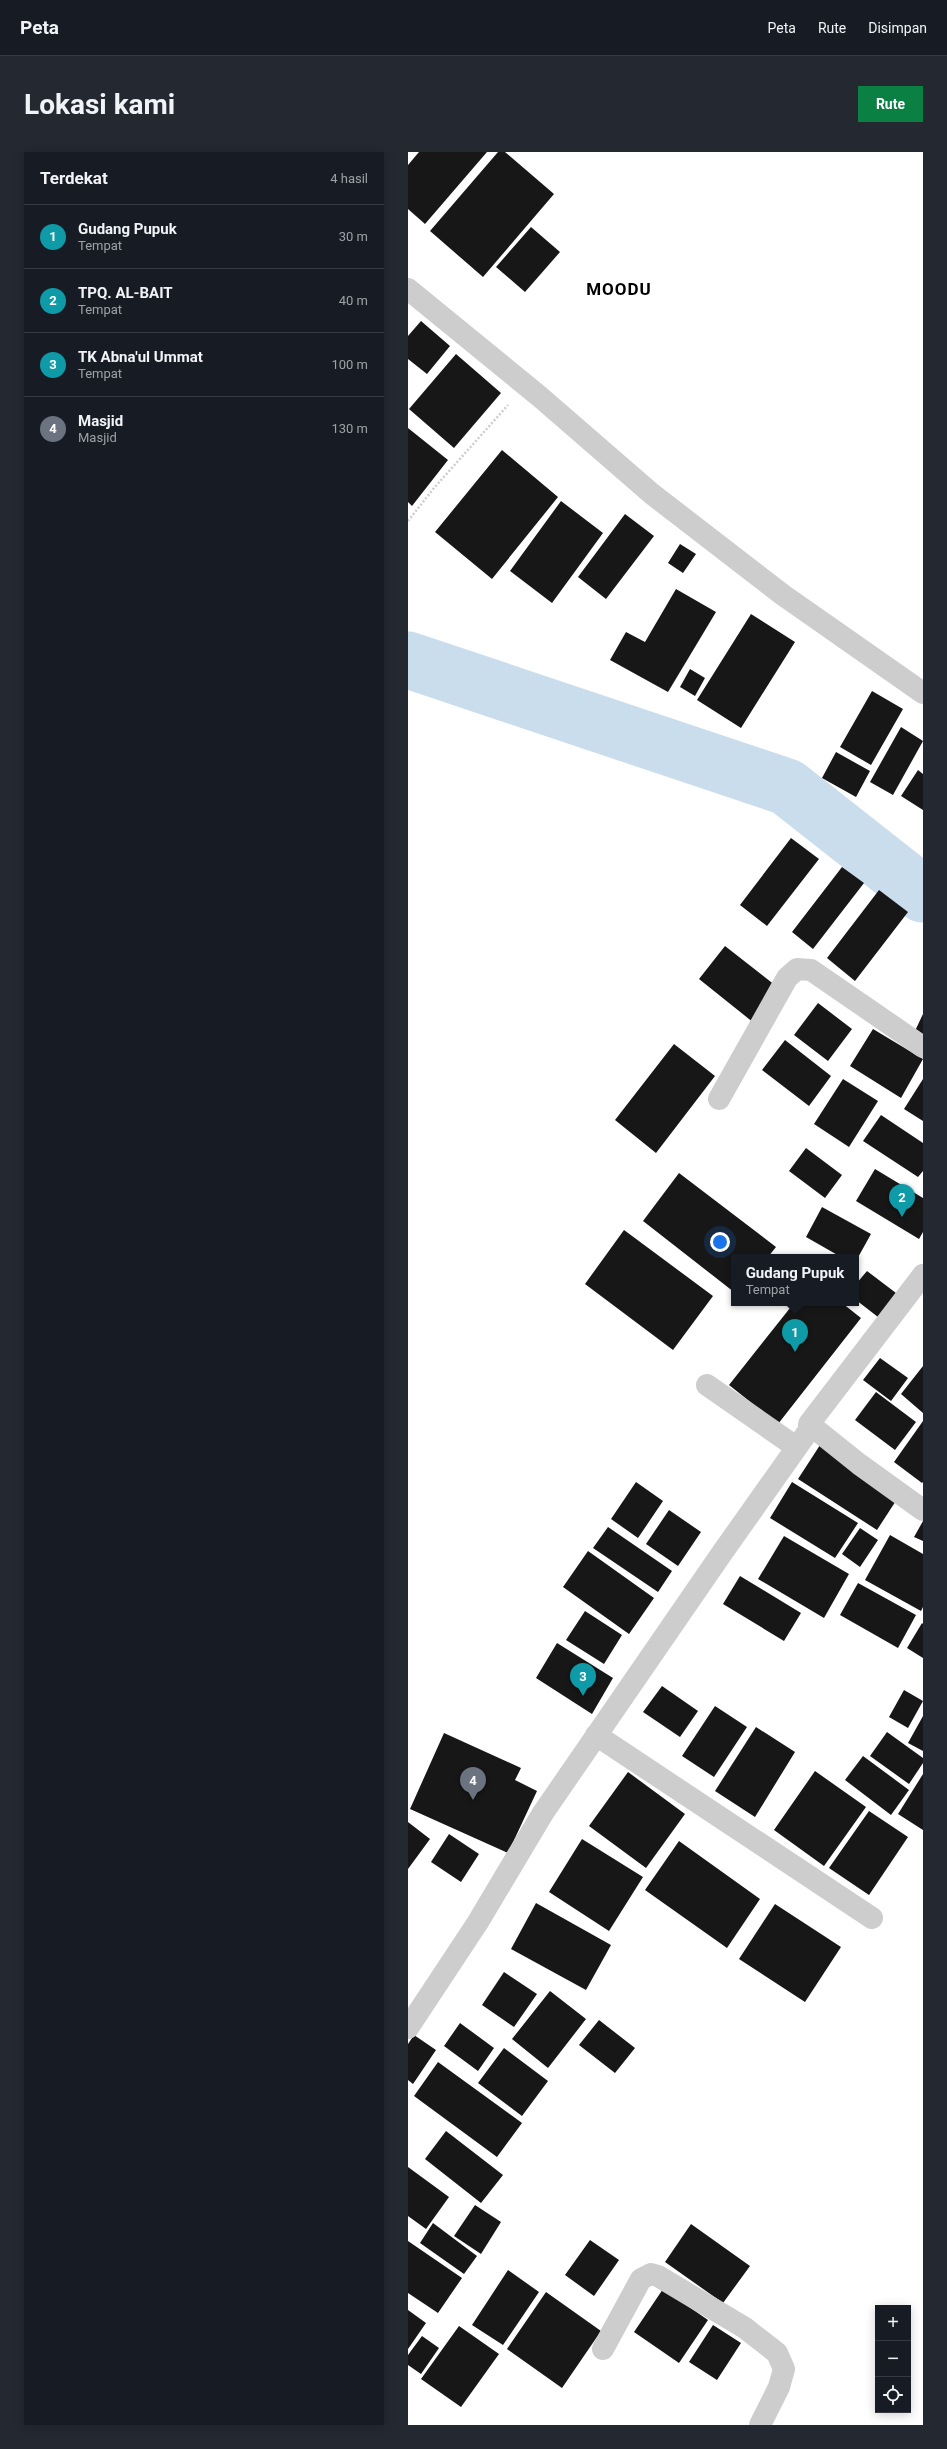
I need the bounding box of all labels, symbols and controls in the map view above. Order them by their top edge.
text: Peta [20,16,59,39]
text: Peta [768,20,796,36]
text: Rute [818,20,846,36]
text: Disimpan [868,20,927,36]
button: Rute [858,86,923,122]
text: Lokasi kami [24,88,175,121]
text: Terdekat [40,168,108,188]
text: 4 hasil [330,171,368,186]
text: Gudang Pupuk [78,220,177,238]
text: 1 [49,229,57,244]
text: 30 m [339,229,368,244]
text: Tempat [78,238,122,253]
district label: MOODU [586,279,652,299]
text: TPQ. AL-BAIT [78,284,173,302]
text: 2 [49,293,57,308]
text: 40 m [339,293,368,308]
text: Tempat [78,302,122,317]
text: TK Abna'ul Ummat [78,348,203,366]
text: 3 [49,357,57,372]
text: 100 m [331,357,368,372]
text: Tempat [78,366,122,381]
text: Masjid [78,412,123,430]
text: 4 [49,421,57,436]
text: 130 m [331,421,368,436]
text: Masjid [78,430,117,445]
pin: 2 [889,1184,915,1217]
your location [710,1232,730,1252]
popup [731,1254,859,1306]
text: Gudang Pupuk [746,1264,844,1282]
text: Tempat [746,1282,790,1297]
pin: 1 [782,1319,808,1352]
pin: 3 [570,1663,596,1696]
pin: 4 [460,1767,486,1800]
map controls [875,2305,911,2413]
button: + [875,2305,911,2341]
button: − [875,2341,911,2377]
button: locate [875,2377,911,2413]

